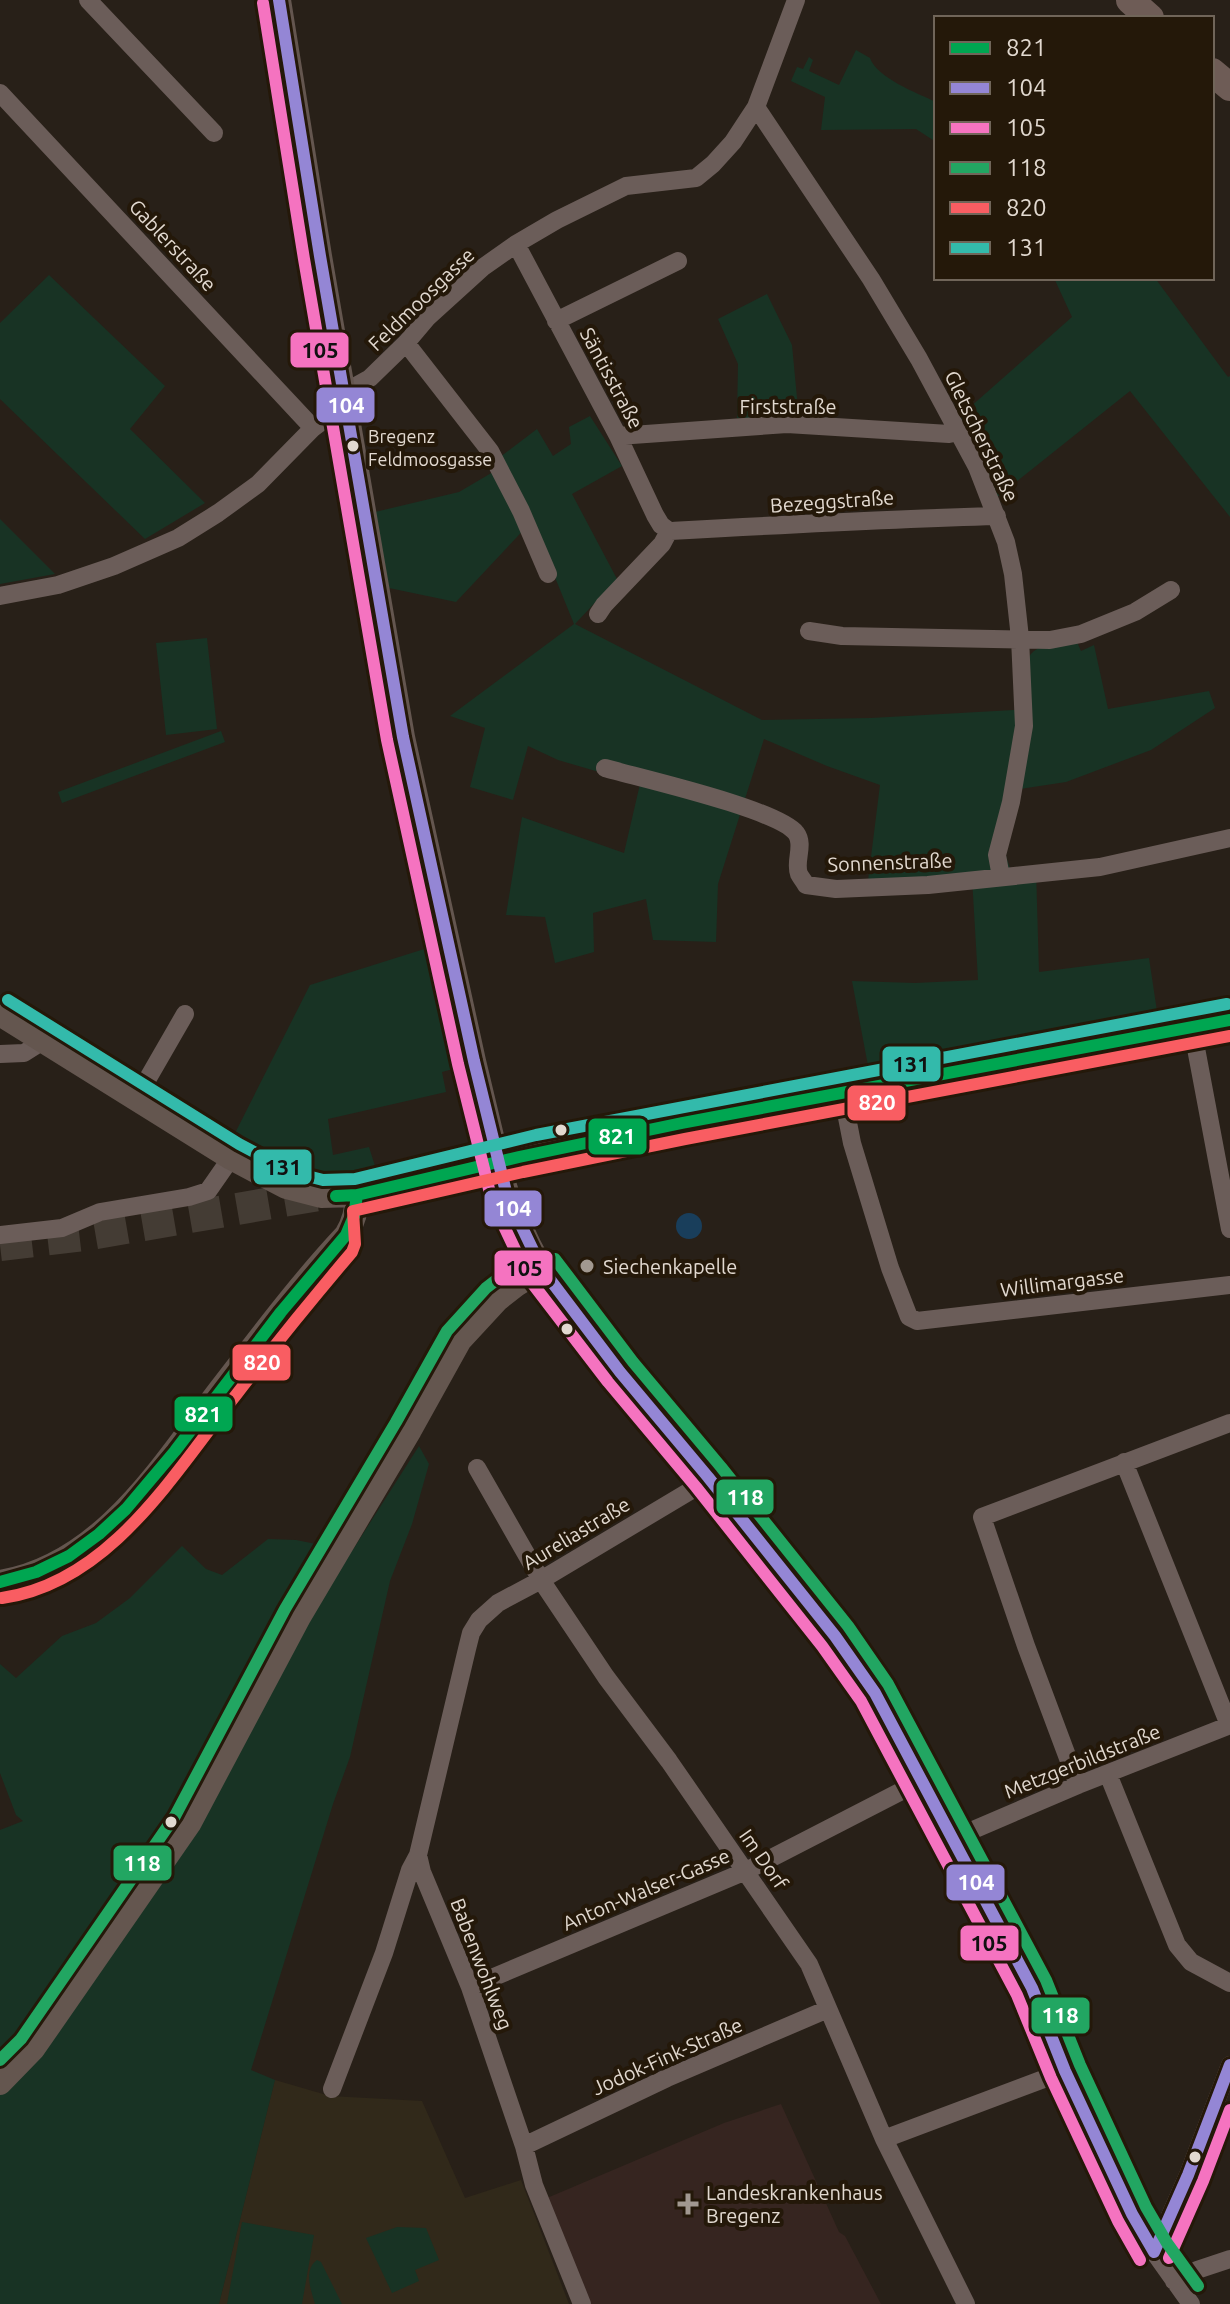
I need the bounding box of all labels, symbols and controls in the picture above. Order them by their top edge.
legend [934,16,1214,280]
text: 821 [1006,34,1047,61]
text: 104 [1006,74,1047,101]
text: 105 [1006,114,1047,141]
text: 118 [1006,154,1047,181]
text: 820 [1006,194,1047,221]
street label: Gablerstraße [125,195,221,295]
text: 131 [1006,234,1047,261]
street label: Feldmoosgasse [363,243,479,355]
street label: Säntisstraße [576,324,648,432]
line badge: 105 [289,331,350,369]
text: 105 [301,337,339,362]
street label: Gletscherstraße [940,367,1024,505]
line badge: 104 [315,386,376,424]
text: 104 [327,392,365,417]
street label: Firststraße [740,395,836,418]
place label: Bregenz Feldmoosgasse [368,426,492,469]
marker: Bregenz Feldmoosgasse [345,438,361,454]
street label: Bezeggstraße [769,485,895,517]
street label: Sonnenstraße [827,848,953,876]
line badge: 131 [881,1045,942,1083]
text: 131 [892,1051,930,1076]
line badge: 820 [846,1084,907,1122]
text: 820 [858,1089,896,1114]
line badge: 821 [587,1117,648,1156]
unlabelled marker [553,1122,569,1138]
text: 821 [598,1123,636,1148]
line badge: 131 [252,1148,313,1186]
text: 131 [264,1154,302,1179]
line badge: 104 [483,1189,543,1228]
text: 104 [494,1195,532,1220]
line badge: 105 [493,1249,554,1287]
text: 105 [505,1255,543,1280]
place label: Siechenkapelle [603,1255,737,1278]
marker: Siechenkapelle [578,1257,596,1275]
street label: Willimargasse [999,1263,1125,1301]
unlabelled marker [559,1321,575,1337]
line badge: 820 [231,1343,292,1382]
text: 820 [243,1349,281,1374]
line badge: 821 [173,1395,234,1433]
text: 821 [184,1401,222,1426]
line badge: 118 [715,1478,775,1516]
text: 118 [726,1484,764,1509]
street label: Aureliastraße [518,1492,634,1574]
street label: Metzgerbildstraße [1001,1719,1163,1803]
unlabelled marker [163,1814,179,1830]
street label: Im Dorf [735,1825,793,1894]
street label: Anton-Walser-Gasse [559,1843,733,1935]
line badge: 118 [112,1844,173,1882]
text: 118 [123,1850,161,1875]
line badge: 104 [945,1863,1006,1902]
text: 104 [957,1869,995,1894]
street label: Babenwohlweg [446,1895,518,2033]
line badge: 105 [959,1924,1020,1962]
text: 105 [970,1930,1008,1955]
line badge: 118 [1030,1996,1091,2035]
text: 118 [1041,2002,1079,2027]
street label: Jodok-Fink-Straße [588,2013,746,2099]
unlabelled marker [1187,2149,1203,2165]
place label: Landeskrankenhaus Bregenz [706,2181,883,2227]
marker: Landeskrankenhaus Bregenz [677,2193,699,2215]

